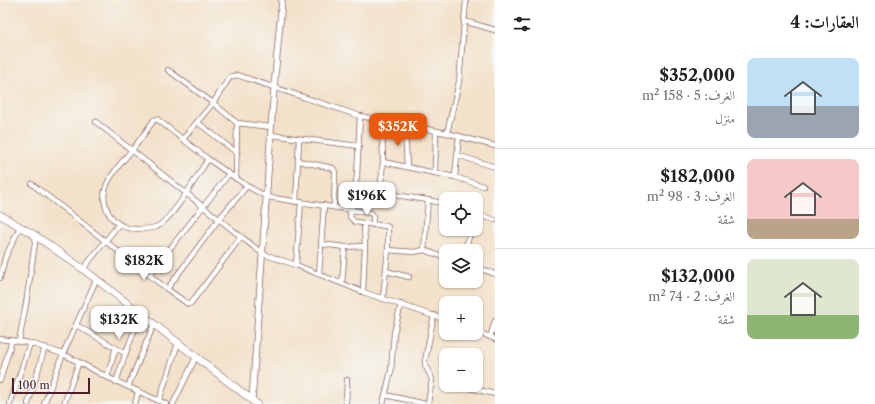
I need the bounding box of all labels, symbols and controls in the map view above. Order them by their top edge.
text: العقارات: 4 [790,12,859,32]
icon: filters [511,13,533,35]
text: $352,000 [660,65,735,85]
icon: home [779,74,827,122]
text: الغرف: 5 · 158 m² [642,87,735,103]
text: منزل [715,110,735,126]
pin: $352K [370,113,426,147]
text: $352K [378,118,418,134]
text: $182,000 [660,166,735,186]
icon: home [779,175,827,223]
pin: $196K [339,182,395,216]
text: $196K [347,187,387,203]
text: الغرف: 3 · 98 m² [647,188,735,204]
map controls [439,192,483,392]
button: locate [439,192,483,236]
text: شقة [718,211,735,227]
button: layers [439,244,483,288]
pin: $182K [116,247,172,281]
text: $182K [124,252,164,268]
text: $132,000 [661,266,735,286]
icon: home [779,275,827,323]
text: الغرف: 2 · 74 m² [648,288,735,304]
button: + [439,296,483,340]
pin: $132K [91,306,147,340]
text: $132K [100,311,138,327]
text: شقة [718,311,735,327]
button: − [439,348,483,392]
scale bar [12,376,90,395]
text: 100 m [18,378,50,392]

